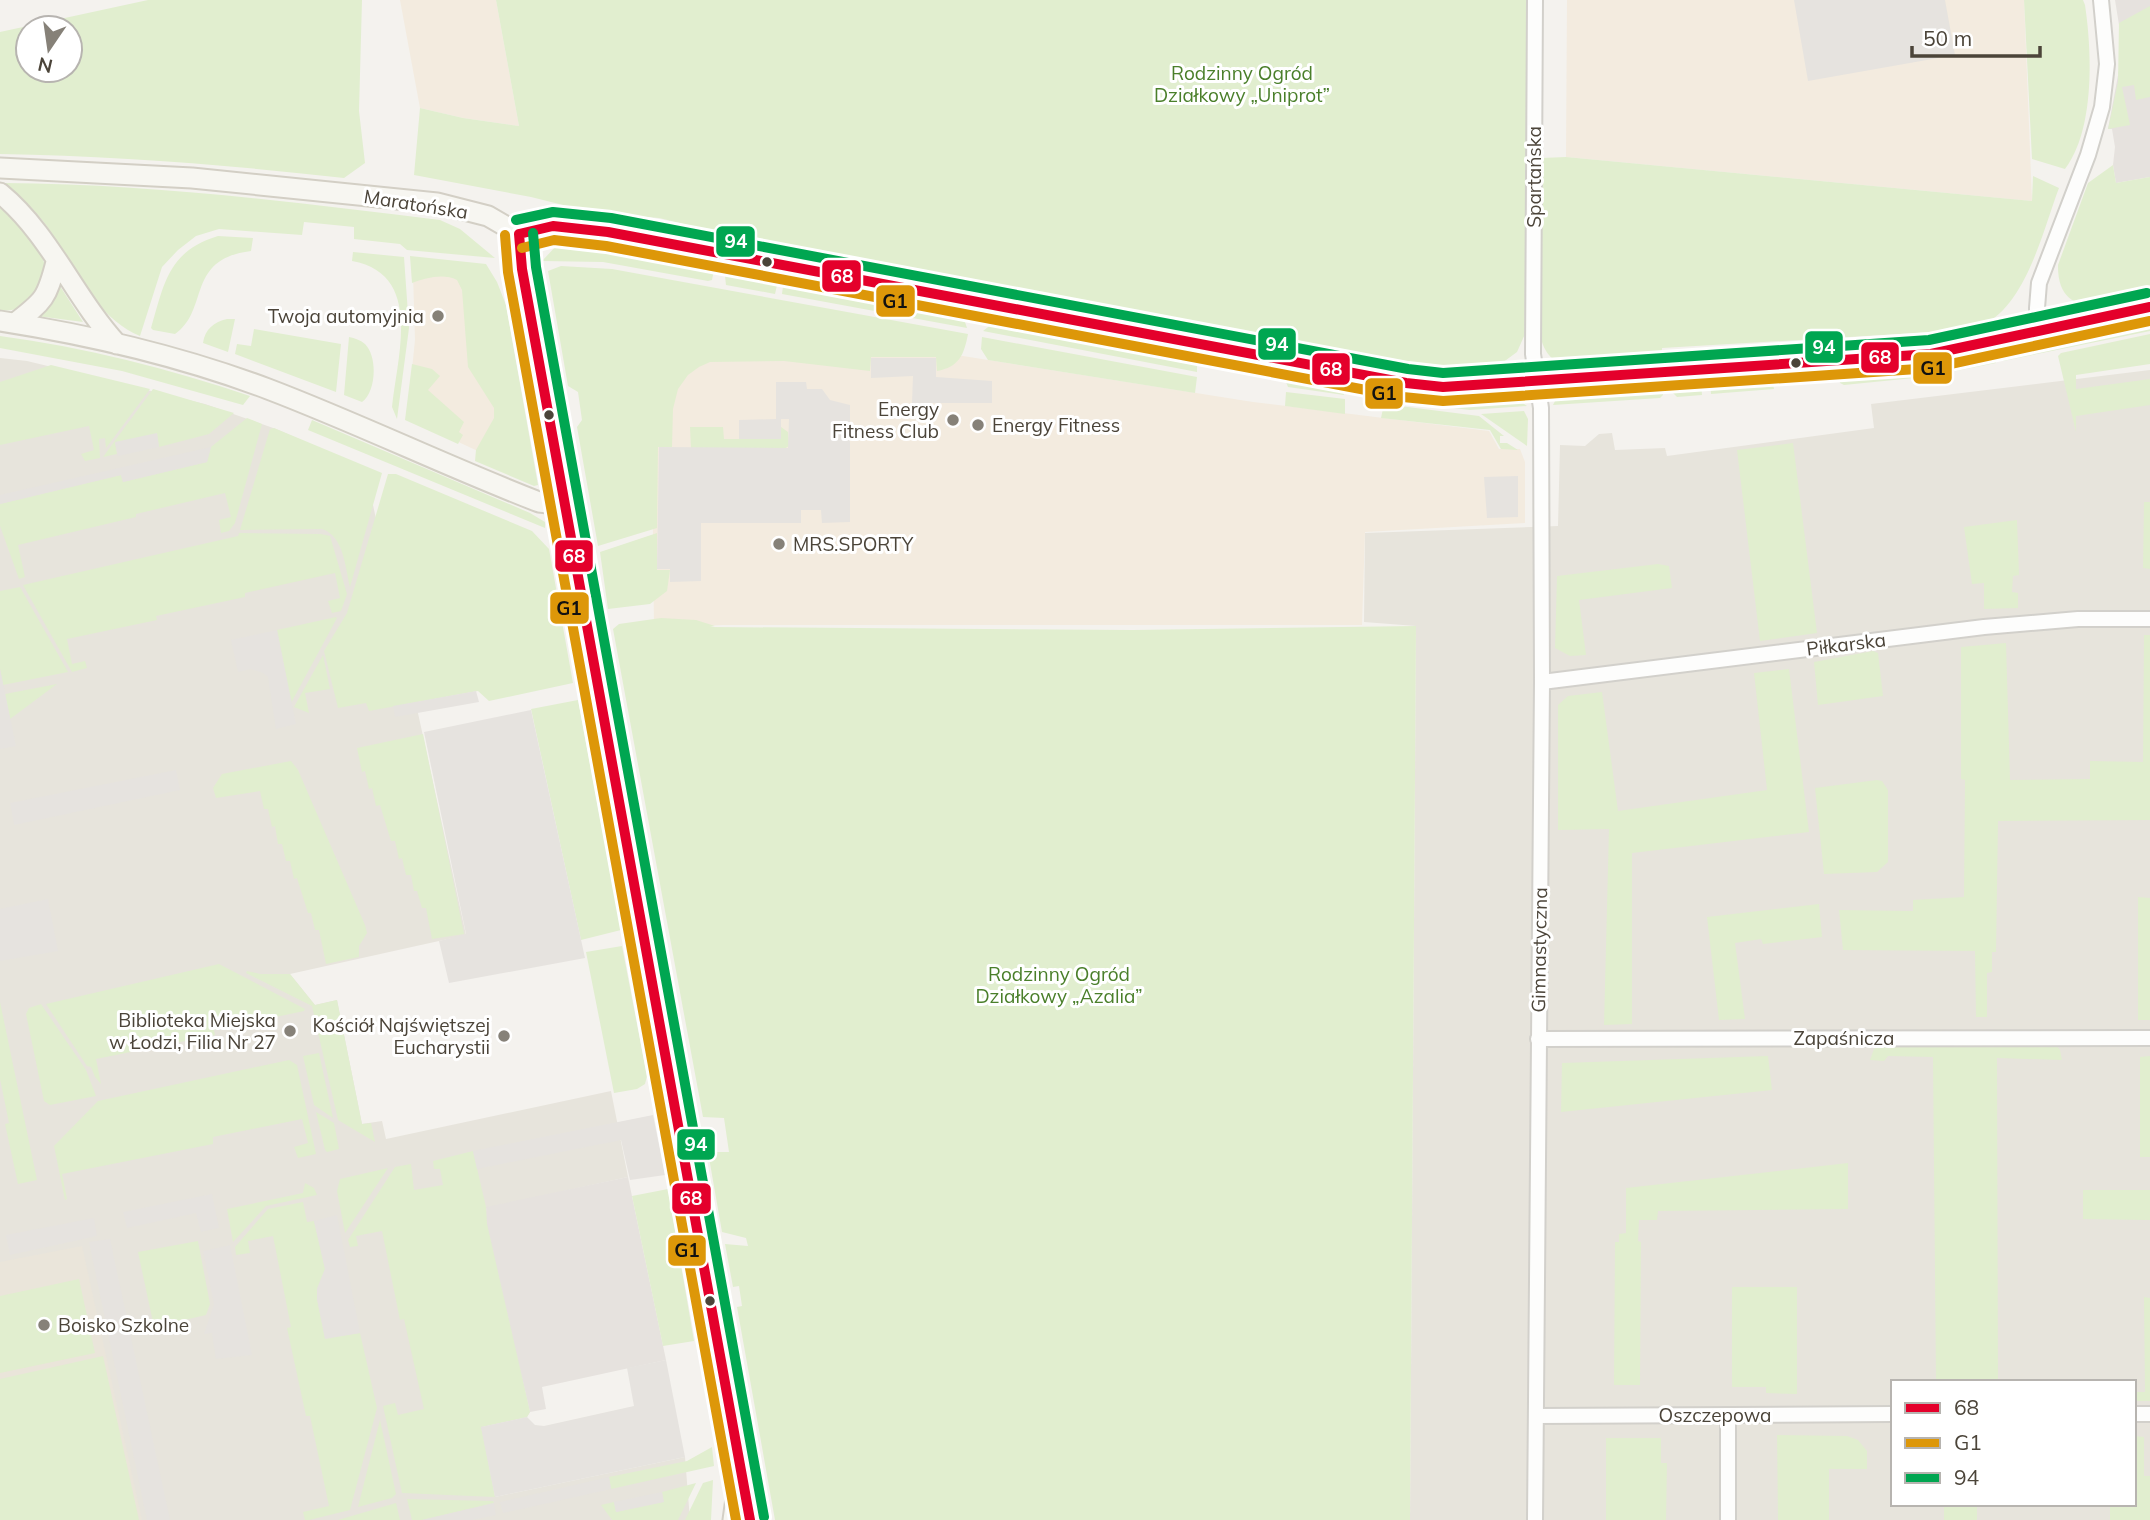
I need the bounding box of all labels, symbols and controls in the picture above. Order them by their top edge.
north arrow [14,14,84,84]
scale bar [1912,14,2040,58]
text: 50 m [1923,25,1972,51]
text: N [35,52,55,79]
park label: Rodzinny Ogród Działkowy „Uniprot” [1154,61,1330,107]
street label: Spartańska [1522,126,1546,228]
street label: Maratońska [362,184,470,224]
line badge: 94 [715,225,756,258]
text: 94 [725,229,748,253]
unlabelled marker [760,255,774,269]
line badge: 68 [821,259,862,293]
text: 68 [831,264,853,288]
line badge: G1 [875,284,916,318]
text: G1 [882,289,908,313]
place label: Twoja automyjnia [268,304,424,328]
marker: Twoja automyjnia [430,308,446,324]
line badge: 94 [1257,327,1297,361]
line badge: 94 [1804,330,1844,364]
text: 94 [1266,332,1289,356]
text: 94 [1813,335,1836,359]
line badge: 68 [1860,341,1900,374]
text: 68 [1869,345,1891,369]
line badge: G1 [1912,351,1953,385]
line badge: 68 [1311,352,1351,386]
unlabelled marker [1789,356,1803,370]
text: G1 [1920,356,1946,380]
text: 68 [1320,357,1342,381]
line badge: G1 [1364,377,1404,410]
text: G1 [1371,381,1397,405]
place label: Energy Fitness Club [832,397,939,443]
unlabelled marker [542,408,556,422]
marker: Energy Fitness Club [945,412,961,428]
place label: Energy Fitness [992,413,1120,437]
marker: Energy Fitness [970,417,986,433]
place label: MRS.SPORTY [793,532,914,556]
marker: MRS.SPORTY [771,536,787,552]
line badge: 68 [554,539,594,573]
text: 68 [563,544,585,568]
line badge: G1 [549,591,590,625]
text: G1 [556,596,582,620]
street label: Piłkarska [1805,627,1887,661]
street label: Gimnastyczna [1526,887,1552,1013]
park label: Rodzinny Ogród Działkowy „Azalia” [975,962,1143,1008]
place label: Biblioteka Miejska w Łodzi, Filia Nr 27 [109,1008,276,1054]
place label: Kościół Najświętszej Eucharystii [312,1013,490,1059]
marker: Biblioteka Miejska w Łodzi, Filia Nr 27 [282,1023,298,1039]
street label: Zapaśnicza [1794,1026,1895,1050]
marker: Kościół Najświętszej Eucharystii [496,1028,512,1044]
line badge: 94 [676,1128,716,1161]
text: 94 [685,1132,708,1156]
line badge: 68 [671,1182,712,1215]
text: 68 [680,1186,702,1210]
line badge: G1 [667,1234,707,1267]
text: G1 [674,1238,700,1262]
unlabelled marker [703,1294,717,1308]
place label: Boisko Szkolne [58,1313,189,1337]
marker: Boisko Szkolne [36,1317,52,1333]
legend [1891,1380,2136,1506]
text: 68 [1954,1394,1979,1420]
street label: Oszczepowa [1659,1403,1771,1427]
text: G1 [1954,1429,1982,1455]
text: 94 [1954,1464,1980,1490]

